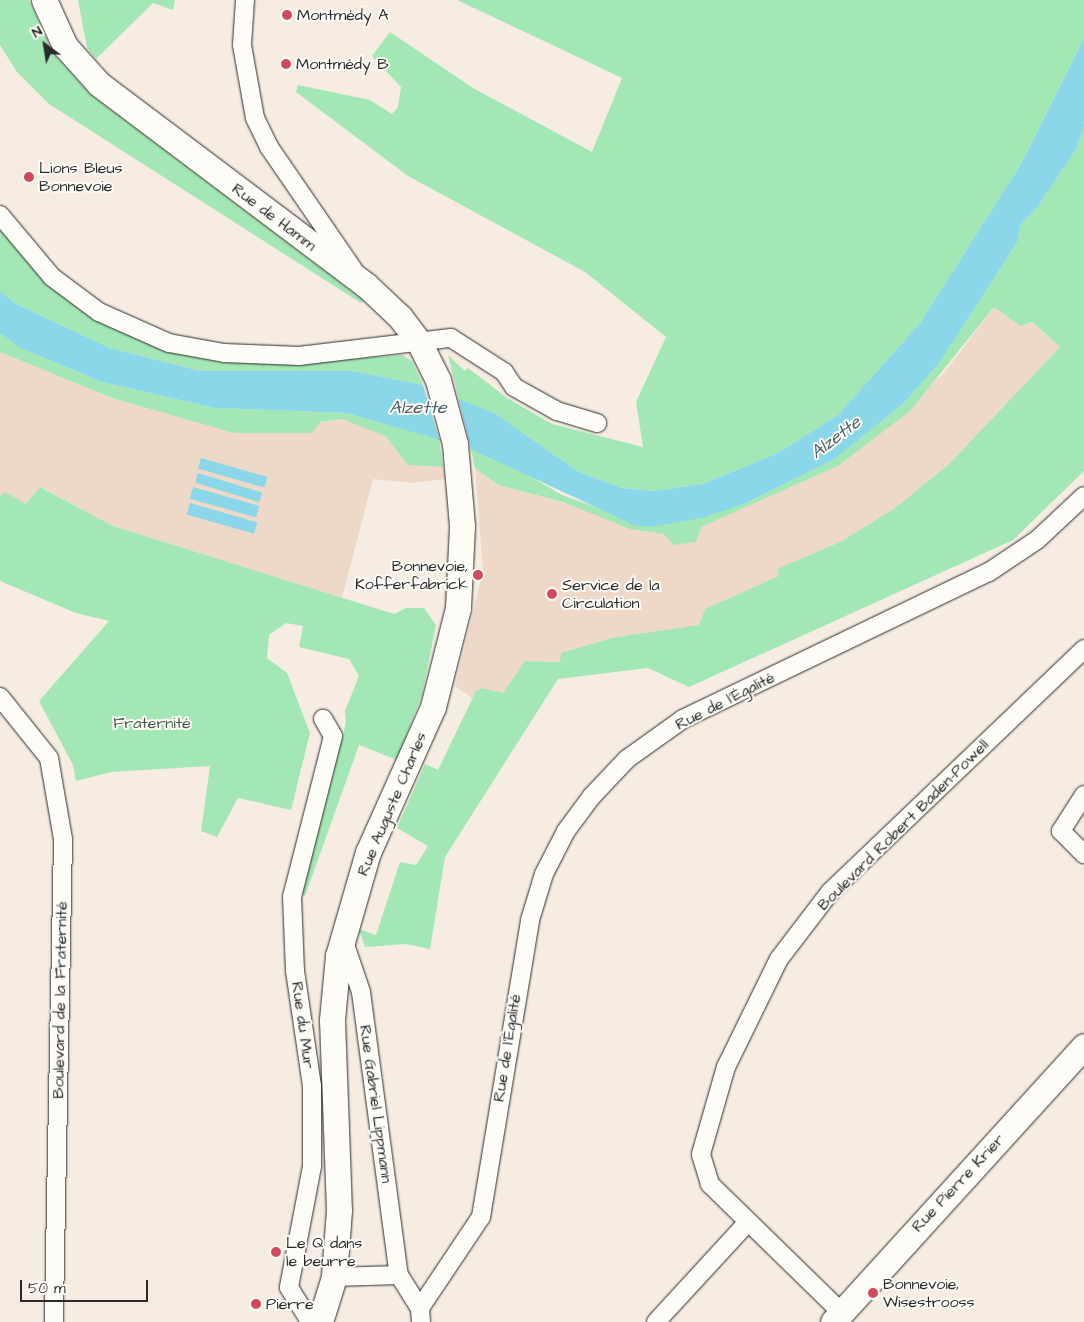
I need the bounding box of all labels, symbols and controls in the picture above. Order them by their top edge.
place label: Montmédy A [297,5,388,25]
marker: Montmédy A [281,9,293,21]
north arrow [20,20,70,70]
text: N [28,21,46,43]
place label: Montmédy B [296,54,389,74]
marker: Montmédy B [280,58,292,70]
place label: Lions Bleus Bonnevoie [39,158,123,196]
marker: Lions Bleus Bonnevoie [23,171,35,183]
street label: Rue de Hamm [228,179,320,255]
water label: Alzette [389,397,447,419]
water label: Alzette [807,412,865,464]
place label: Bonnevoie, Kofferfabrick [355,556,468,594]
marker: Bonnevoie, Kofferfabrick [472,569,484,581]
place label: Service de la Circulation [562,575,660,613]
marker: Service de la Circulation [546,588,558,600]
street label: Rue de l'Égalité [672,668,778,734]
park label: Fraternité [113,713,191,733]
street label: Rue Auguste Charles [353,729,431,879]
street label: Boulevard Robert Baden-Powell [813,735,993,915]
street label: Boulevard de la Fraternité [49,901,71,1099]
street label: Rue du Mur [287,980,319,1070]
street label: Rue de l'Égalité [489,993,525,1103]
street label: Rue Gabriel Lippmann [355,1024,397,1184]
street label: Rue Pierre Krier [908,1130,1008,1236]
place label: Le Q dans le beurre [286,1233,362,1271]
marker: Le Q dans le beurre [270,1246,282,1258]
scale bar [22,1270,150,1302]
place label: Bonnevoie, Wisestrooss [883,1274,975,1312]
text: 50 m [28,1278,66,1299]
marker: Bonnevoie, Wisestrooss [867,1287,879,1299]
place label: Pierre [266,1294,314,1314]
marker: Pierre [250,1298,262,1310]

